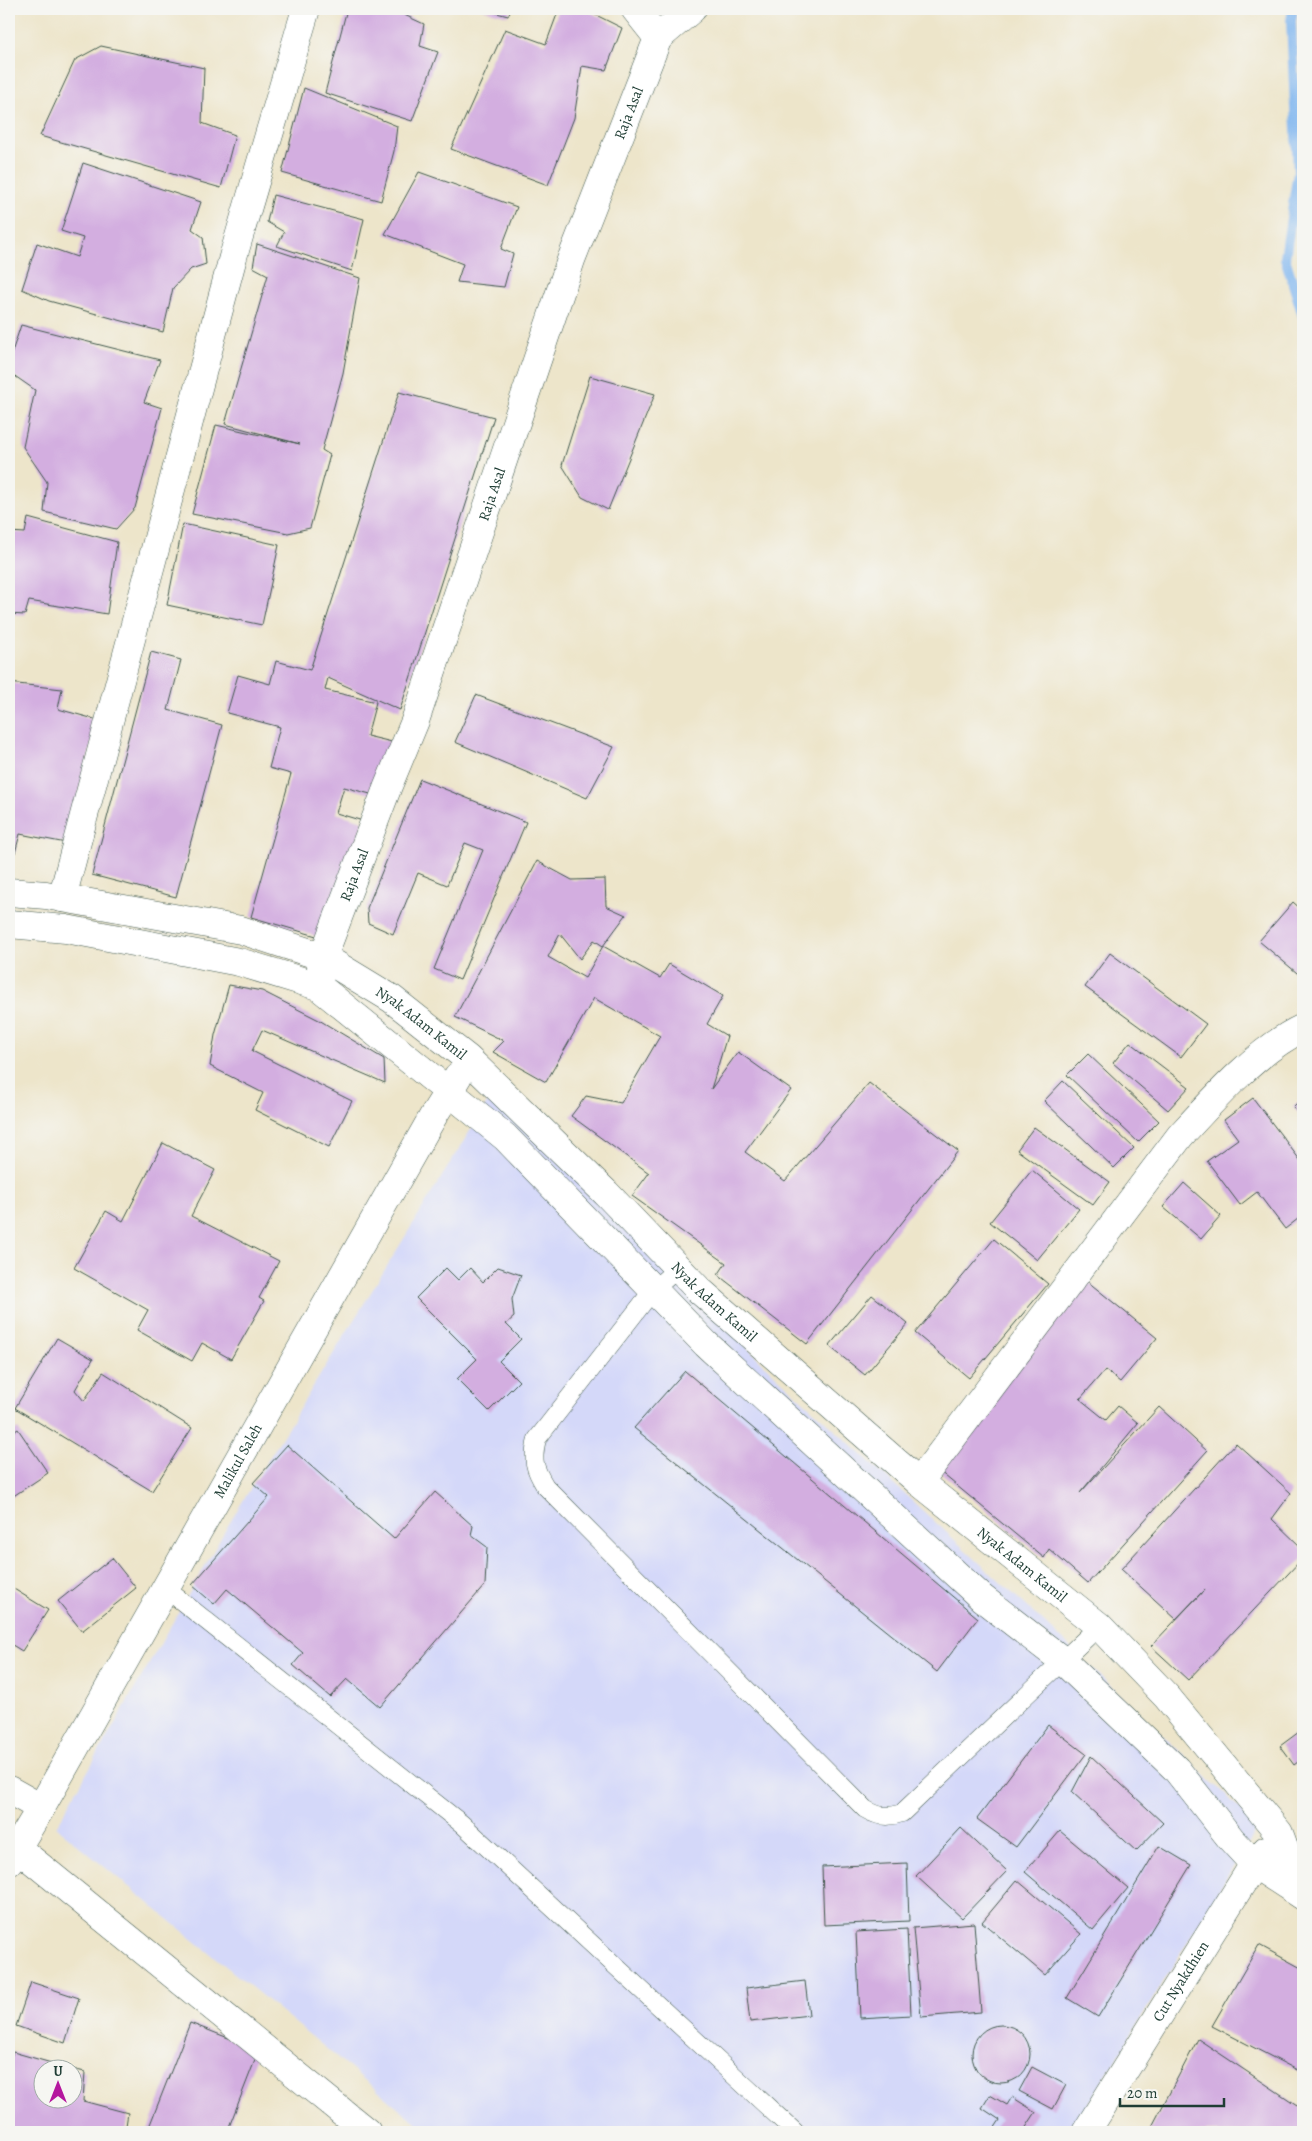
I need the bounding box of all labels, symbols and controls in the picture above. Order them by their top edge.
street label: Raja Asal [609,84,648,142]
street label: Raja Asal [473,465,510,524]
street label: Raja Asal [335,845,373,904]
street label: Nyak Adam Kamil [372,981,471,1064]
street label: Nyak Adam Kamil [667,1257,762,1346]
street label: Malikul Saleh [209,1420,267,1502]
street label: Nyak Adam Kamil [973,1522,1072,1607]
street label: Cut Nyakdhien [1148,1937,1213,2025]
north arrow [32,2058,82,2108]
text: U [53,2062,63,2081]
scale bar [1120,2076,1223,2108]
text: 20 m [1127,2083,1158,2103]

